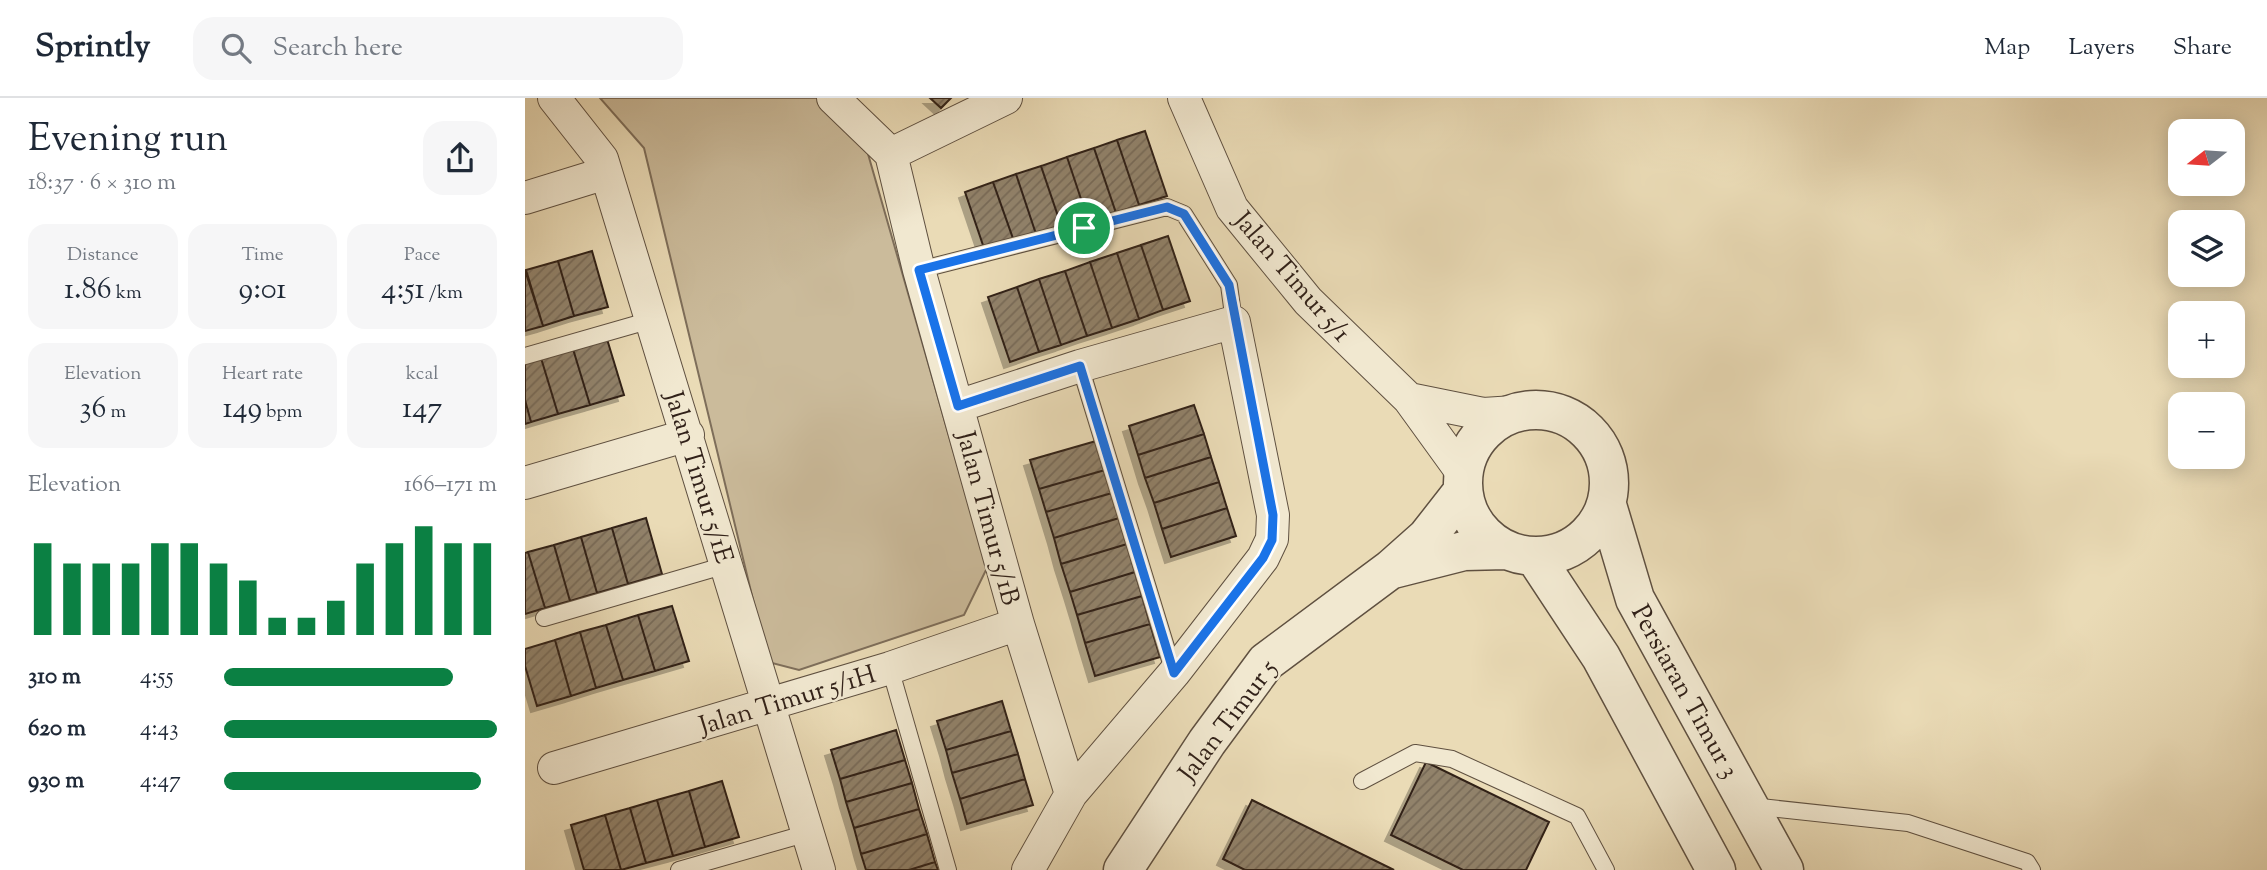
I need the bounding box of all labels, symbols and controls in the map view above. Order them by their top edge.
search box [193,17,683,80]
text: Sprintly [35,24,151,72]
icon: search [217,29,255,67]
text: Search here [273,30,403,67]
text: Map [1984,31,2030,65]
text: Layers [2068,31,2135,65]
text: Share [2173,31,2232,65]
text: Evening run [28,114,228,168]
north arrow [2168,119,2245,196]
map controls [2168,119,2245,469]
button: share [423,121,497,195]
text: 18:37 · 6 × 310 m [28,167,176,200]
pin [1054,198,1114,258]
street label: Jalan Timur 5/1 [1223,203,1358,351]
icon: arrive [1065,209,1103,247]
button: layers [2168,210,2245,287]
text: Distance [67,242,139,269]
text: Time [241,242,284,269]
text: Pace [404,242,440,269]
text: 1.86 [64,269,112,312]
text: 9:01 [239,269,286,312]
text: 4:51 [381,269,425,312]
text: km [112,280,142,307]
text: /km [425,280,463,307]
button: + [2168,301,2245,378]
text: Elevation [64,361,141,388]
text: Heart rate [222,361,303,388]
text: kcal [406,361,438,388]
street label: Jalan Timur 5/1E [653,385,741,569]
text: 36 [80,388,106,431]
text: 149 [222,388,262,431]
text: 147 [402,388,442,431]
button: − [2168,392,2245,469]
text: m [106,399,126,426]
text: bpm [262,399,303,426]
street label: Jalan Timur 5/1B [945,426,1028,610]
text: Elevation [28,469,121,502]
text: 166–171 m [404,469,497,502]
street label: Persiaran Timur 3 [1621,599,1747,786]
street label: Jalan Timur 5 [1170,653,1287,792]
street label: Jalan Timur 5/1H [693,657,881,746]
text: 310 m [28,661,81,694]
text: 4:55 [140,661,174,694]
text: 620 m [28,713,86,746]
text: 4:43 [140,713,178,746]
text: 930 m [28,765,84,798]
text: 4:47 [140,765,181,798]

